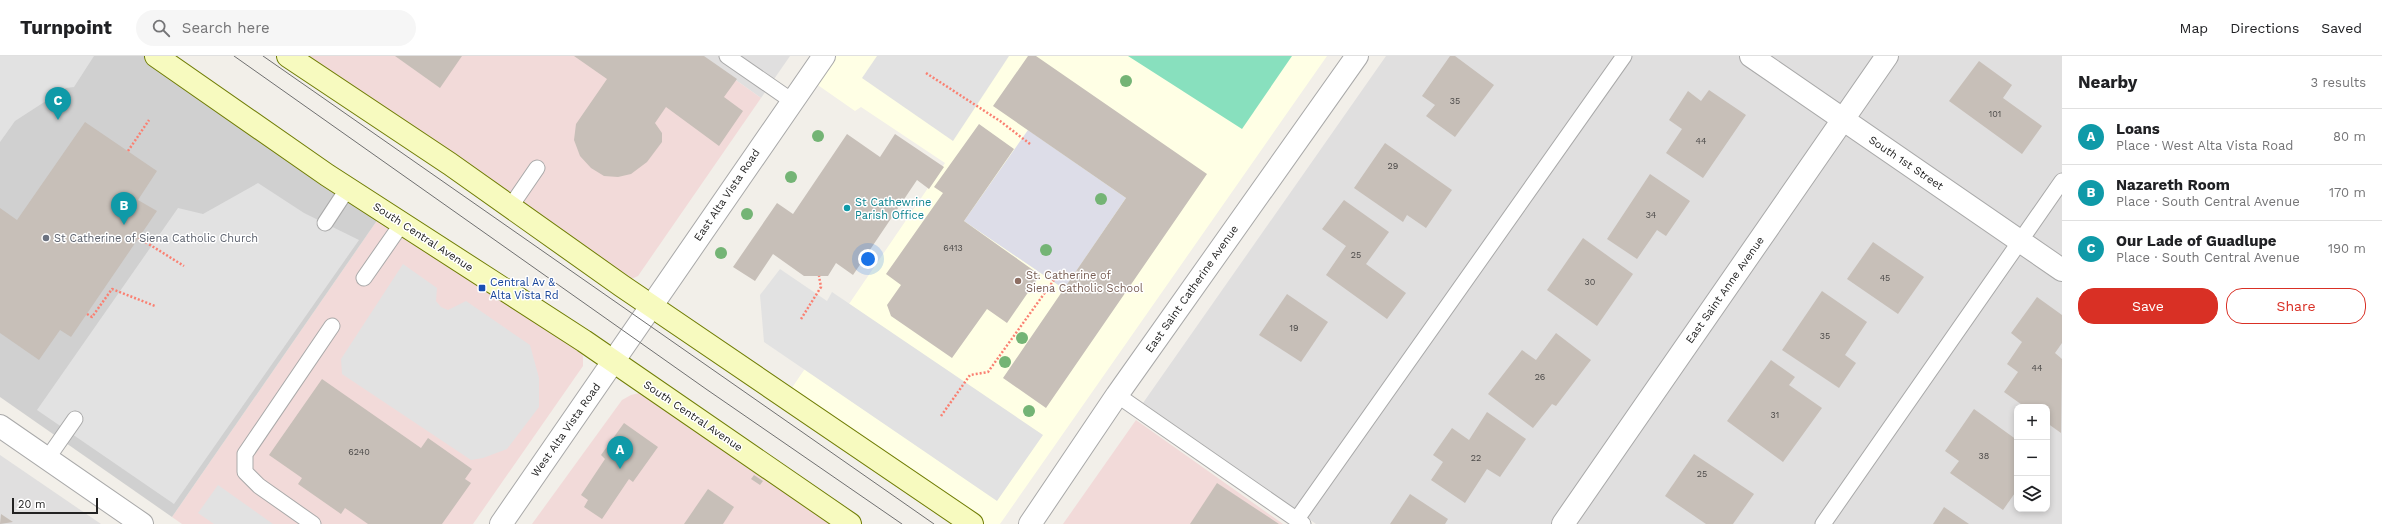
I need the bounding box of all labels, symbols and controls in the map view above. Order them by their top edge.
search box [136,10,416,46]
text: Turnpoint [20,16,112,39]
icon: search [150,17,172,39]
text: Search here [182,19,270,37]
text: Map [2180,20,2208,36]
text: Directions [2230,20,2299,36]
text: Saved [2321,20,2362,36]
text: Nearby [2078,72,2137,92]
text: 3 results [2311,75,2366,90]
pin: C [45,87,71,120]
house number: 35 [1450,96,1460,106]
house number: 101 [1989,109,2001,119]
text: Loans [2116,120,2160,138]
text: A [2087,129,2095,144]
text: 80 m [2333,129,2366,144]
street label: South 1st Street [1866,133,1946,193]
house number: 44 [1696,136,1707,146]
text: Place · West Alta Vista Road [2116,138,2294,153]
street label: East Alta Vista Road [691,146,763,244]
house number: 29 [1388,161,1398,171]
text: Nazareth Room [2116,176,2230,194]
text: B [2087,185,2095,200]
text: 170 m [2329,185,2366,200]
pin: B [111,192,137,225]
text: Place · South Central Avenue [2116,194,2300,209]
place label: St Cathewrine Parish Office [855,196,931,222]
street label: South Central Avenue [371,200,475,274]
marker: St Cathewrine Parish Office [842,203,852,213]
house number: 34 [1646,210,1657,220]
street label: East Saint Catherine Avenue [1143,223,1241,355]
place label: St Catherine of Siena Catholic Church [54,232,258,245]
text: Our Lade of Guadlupe [2116,232,2277,250]
marker: St Catherine of Siena Catholic Church [41,233,51,243]
street label: East Saint Anne Avenue [1683,234,1767,346]
text: C [2087,241,2095,256]
text: 190 m [2328,241,2366,256]
house number: 6413 [943,243,963,253]
your location [858,249,878,269]
house number: 25 [1351,250,1361,260]
text: Place · South Central Avenue [2116,250,2300,265]
place label: St. Catherine of Siena Catholic School [1026,269,1144,295]
house number: 45 [1880,273,1890,283]
place label: Central Av & Alta Vista Rd [490,276,559,302]
marker: St. Catherine of Siena Catholic School [1013,276,1023,286]
house number: 30 [1585,277,1596,287]
marker: Central Av & Alta Vista Rd [477,283,487,293]
button: Save [2078,288,2218,324]
button: Share [2226,288,2366,324]
house number: 19 [1289,323,1299,333]
house number: 35 [1820,331,1830,341]
house number: 44 [2032,363,2043,373]
house number: 26 [1535,372,1545,382]
street label: South Central Avenue [641,378,745,454]
street label: West Alta Vista Road [529,381,603,479]
map controls [2014,404,2050,512]
button: + [2014,404,2050,440]
house number: 31 [1771,410,1779,420]
pin: A [607,436,633,469]
button: − [2014,440,2050,476]
house number: 6240 [348,447,370,457]
house number: 38 [1979,451,1989,461]
house number: 22 [1471,453,1481,463]
house number: 25 [1697,469,1707,479]
button: layers [2014,476,2050,512]
scale bar [12,496,98,515]
text: 20 m [18,498,46,511]

